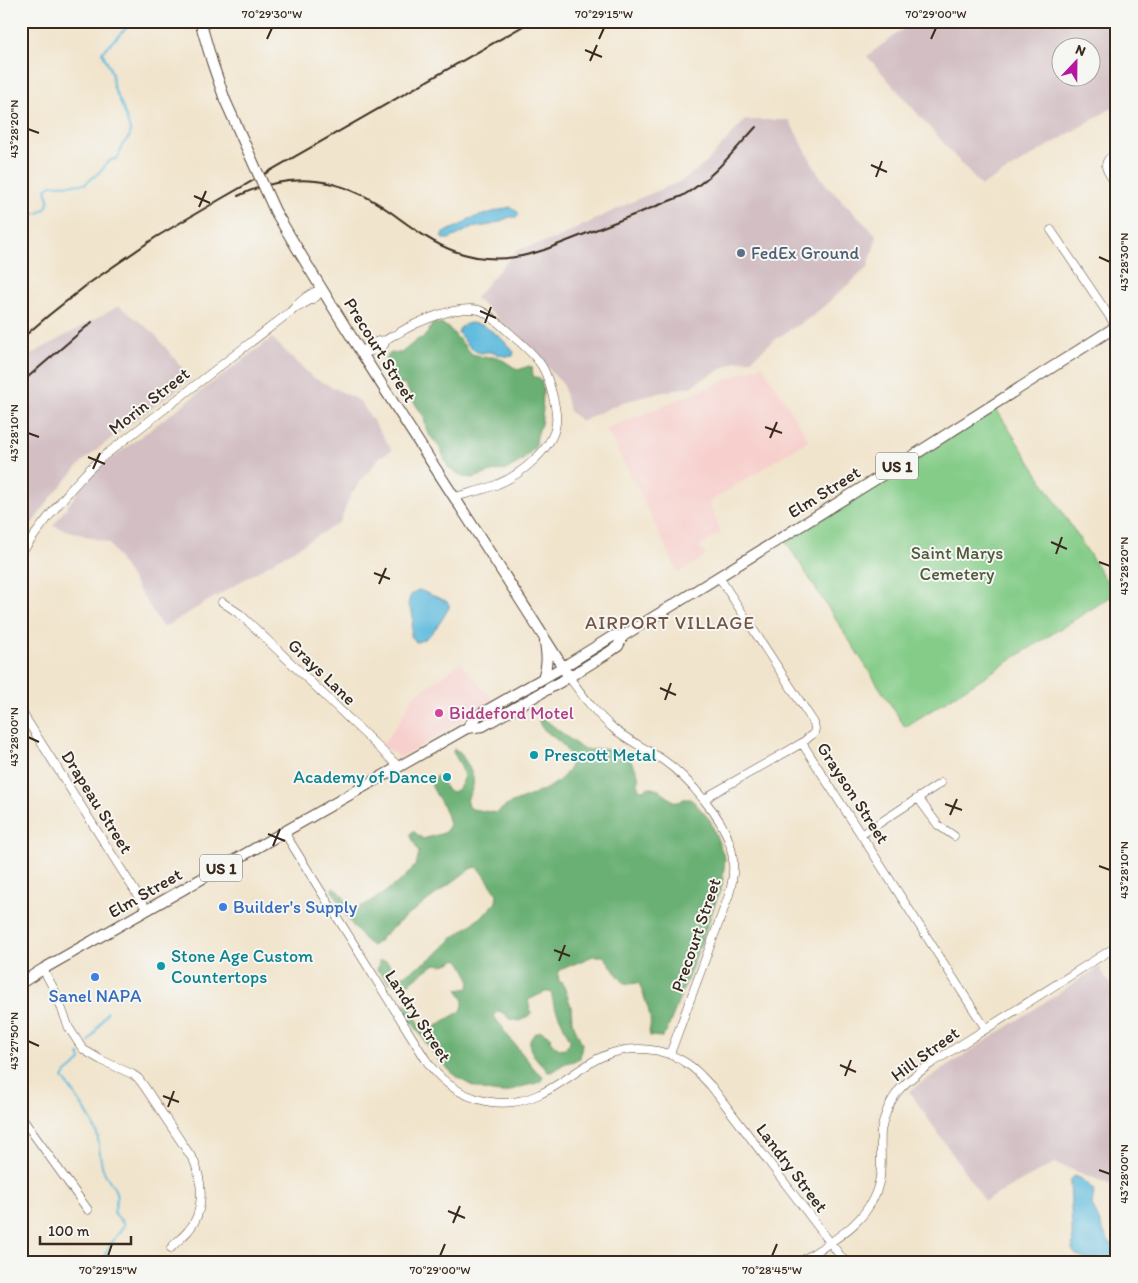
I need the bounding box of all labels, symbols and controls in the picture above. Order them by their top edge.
text: 70°29'30"W [242,7,302,21]
text: 70°29'15"W [575,7,633,21]
text: 70°29'00"W [905,7,967,21]
north arrow [1050,38,1100,88]
text: N [1073,41,1088,60]
text: 43°28'20"N [7,100,21,158]
text: 43°28'30"N [1117,233,1131,291]
place label: FedEx Ground [751,242,859,264]
marker: FedEx Ground [735,247,747,259]
street label: Precourt Street [339,294,421,407]
street label: Morin Street [104,362,194,439]
text: 43°28'10"N [7,404,21,462]
road number: US 1 [876,452,918,480]
street label: Elm Street [784,461,865,523]
text: 43°28'20"N [1117,537,1131,595]
park label: Saint Marys Cemetery [911,542,1003,585]
district label: AIRPORT VILLAGE [585,611,755,634]
street label: Grays Lane [283,634,361,710]
place label: Biddeford Motel [449,702,574,724]
text: 43°28'00"N [7,707,21,767]
marker: Biddeford Motel [433,707,445,719]
street label: Grayson Street [812,738,894,848]
place label: Prescott Metal [544,744,657,766]
street label: Drapeau Street [57,746,138,858]
marker: Prescott Metal [528,749,540,761]
place label: Academy of Dance [293,766,437,788]
marker: Academy of Dance [441,771,453,783]
text: 43°28'10"N [1117,841,1131,899]
road number: US 1 [200,854,242,881]
street label: Elm Street [104,863,186,923]
street label: Precourt Street [666,875,726,995]
place label: Builder's Supply [233,896,358,918]
marker: Builder's Supply [217,901,229,913]
place label: Stone Age Custom Countertops [171,945,313,988]
marker: Stone Age Custom Countertops [155,960,167,972]
street label: Landry Street [380,966,456,1067]
marker: Sanel NAPA [89,971,101,983]
place label: Sanel NAPA [48,985,142,1007]
text: 43°27'50"N [7,1012,21,1070]
street label: Hill Street [886,1022,964,1086]
street label: Landry Street [751,1119,833,1217]
text: 43°28'00"N [1117,1144,1131,1204]
scale bar [40,1213,131,1245]
text: 100 m [48,1222,90,1240]
text: 70°29'15"W [79,1263,137,1277]
text: 70°29'00"W [409,1263,471,1277]
text: 70°28'45"W [742,1263,802,1277]

